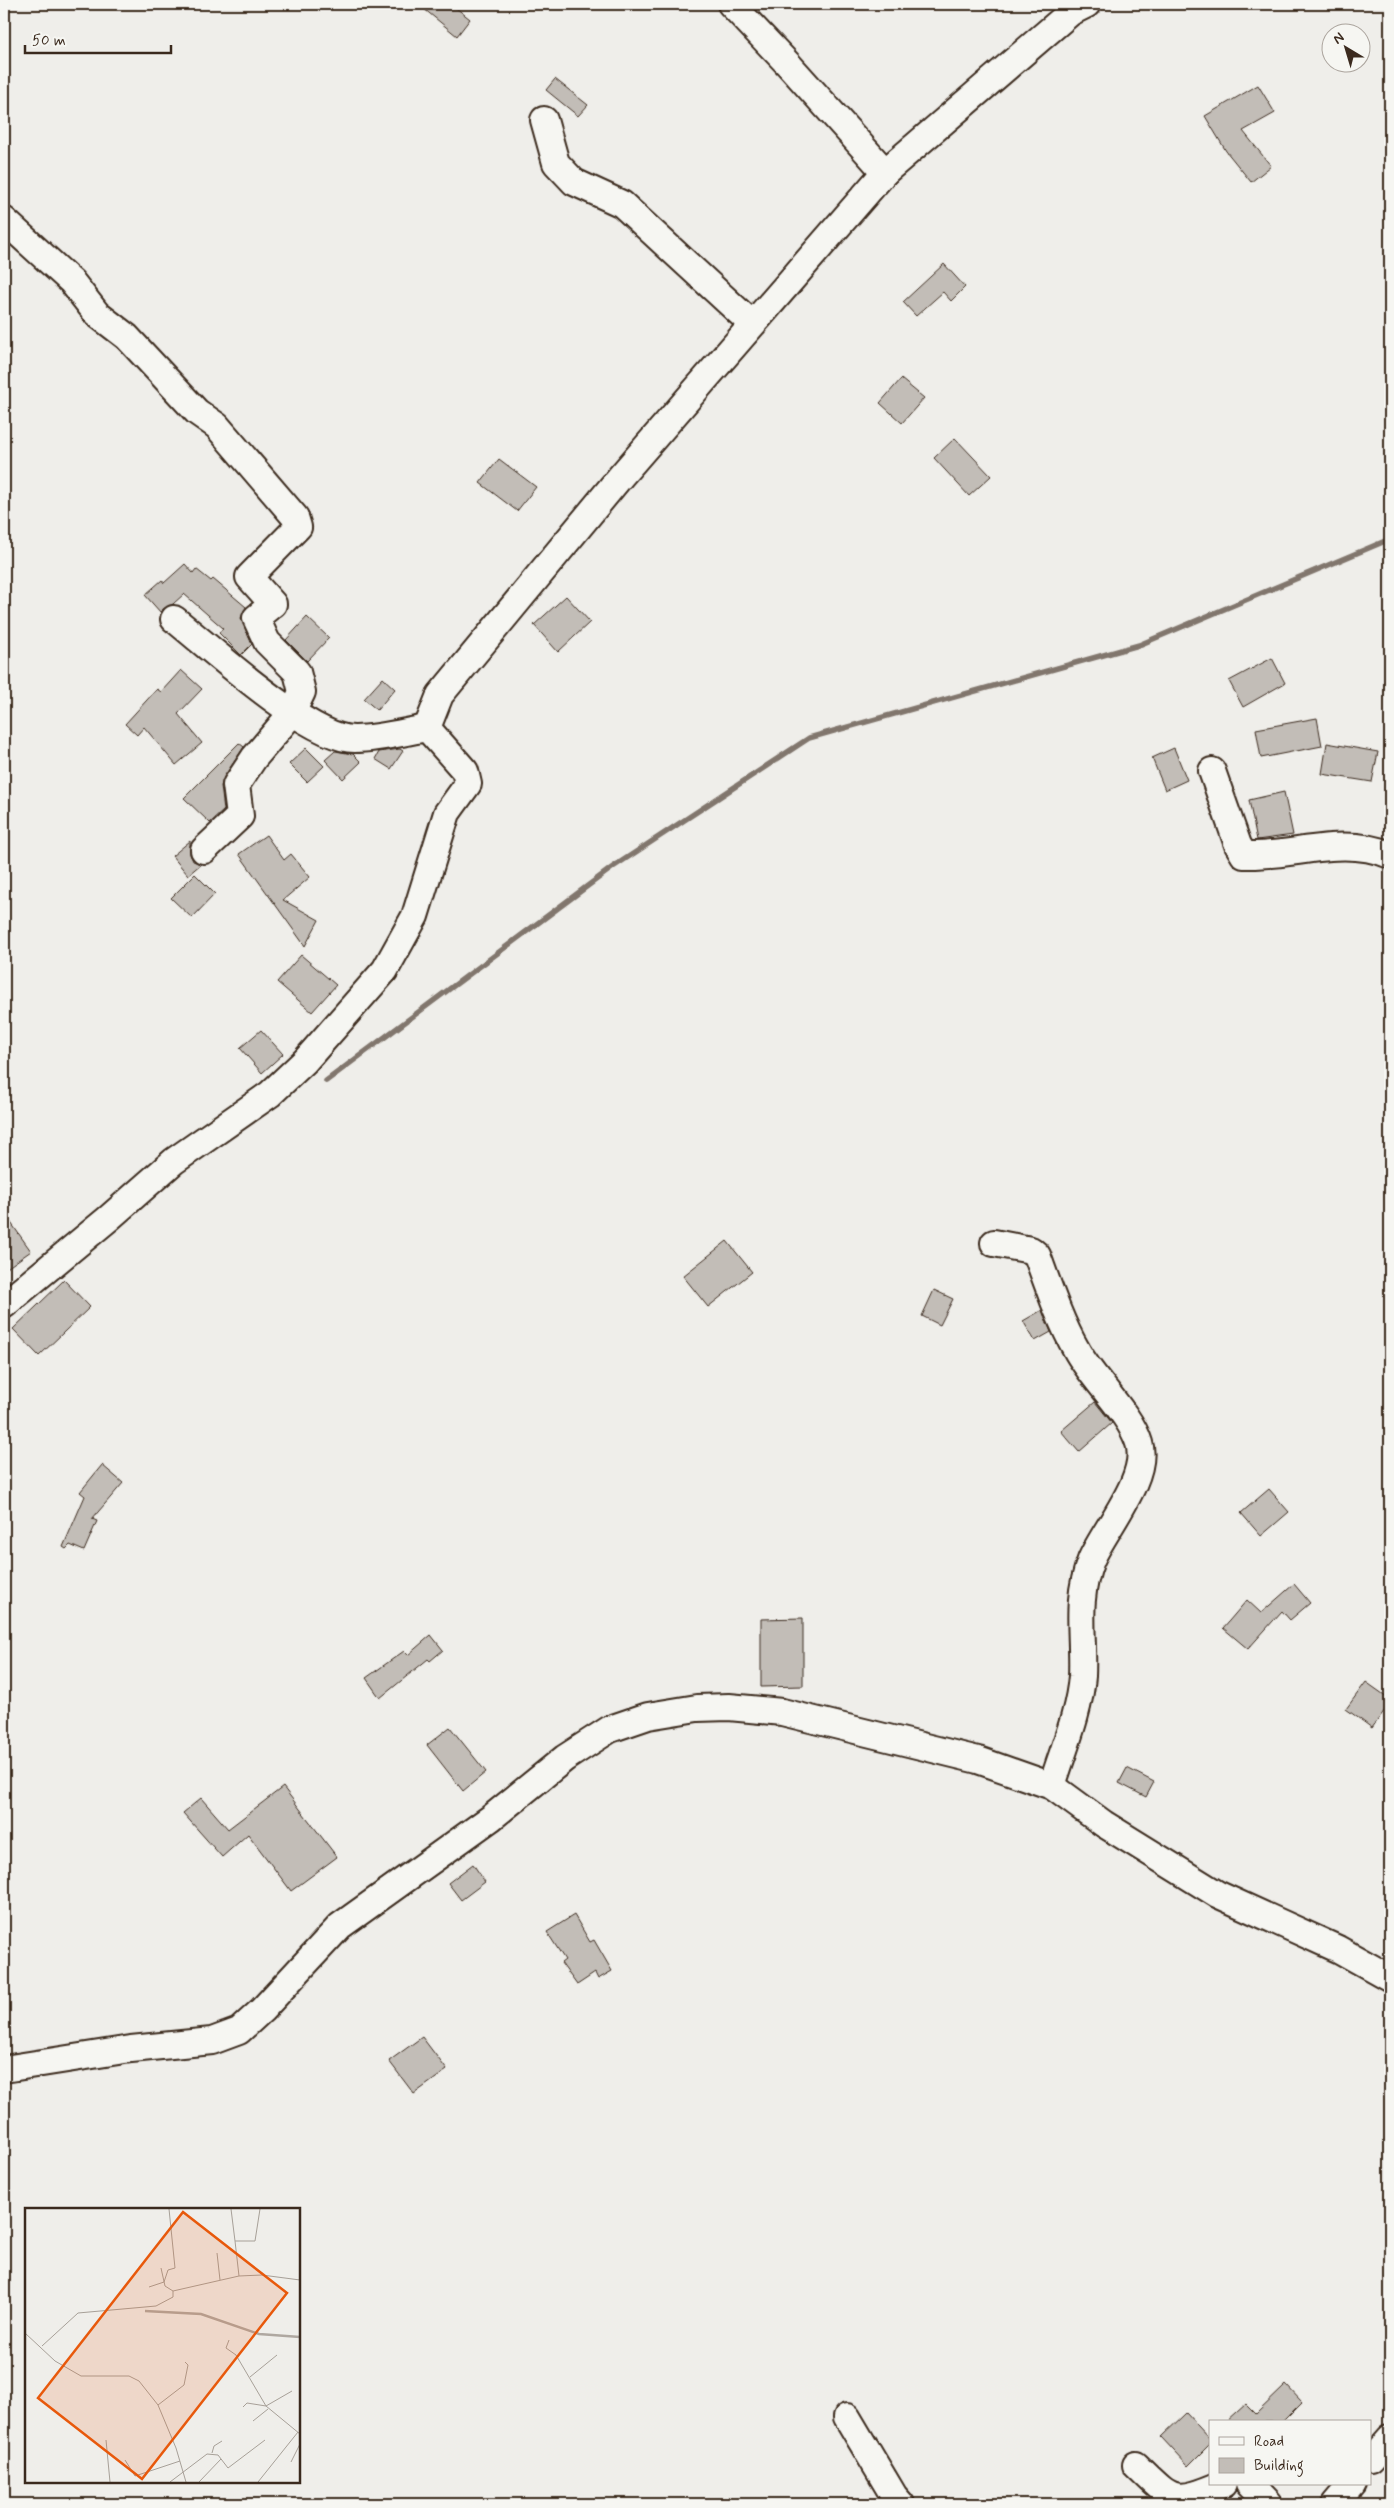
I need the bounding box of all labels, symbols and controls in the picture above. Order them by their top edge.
scale bar [25,22,171,54]
north arrow [1322,22,1372,72]
text: N [1329,29,1348,49]
text: 50 m [32,31,66,51]
inset map [25,2208,300,2483]
legend [1209,2420,1372,2486]
text: Road [1254,2432,1284,2452]
text: Building [1254,2456,1304,2477]

